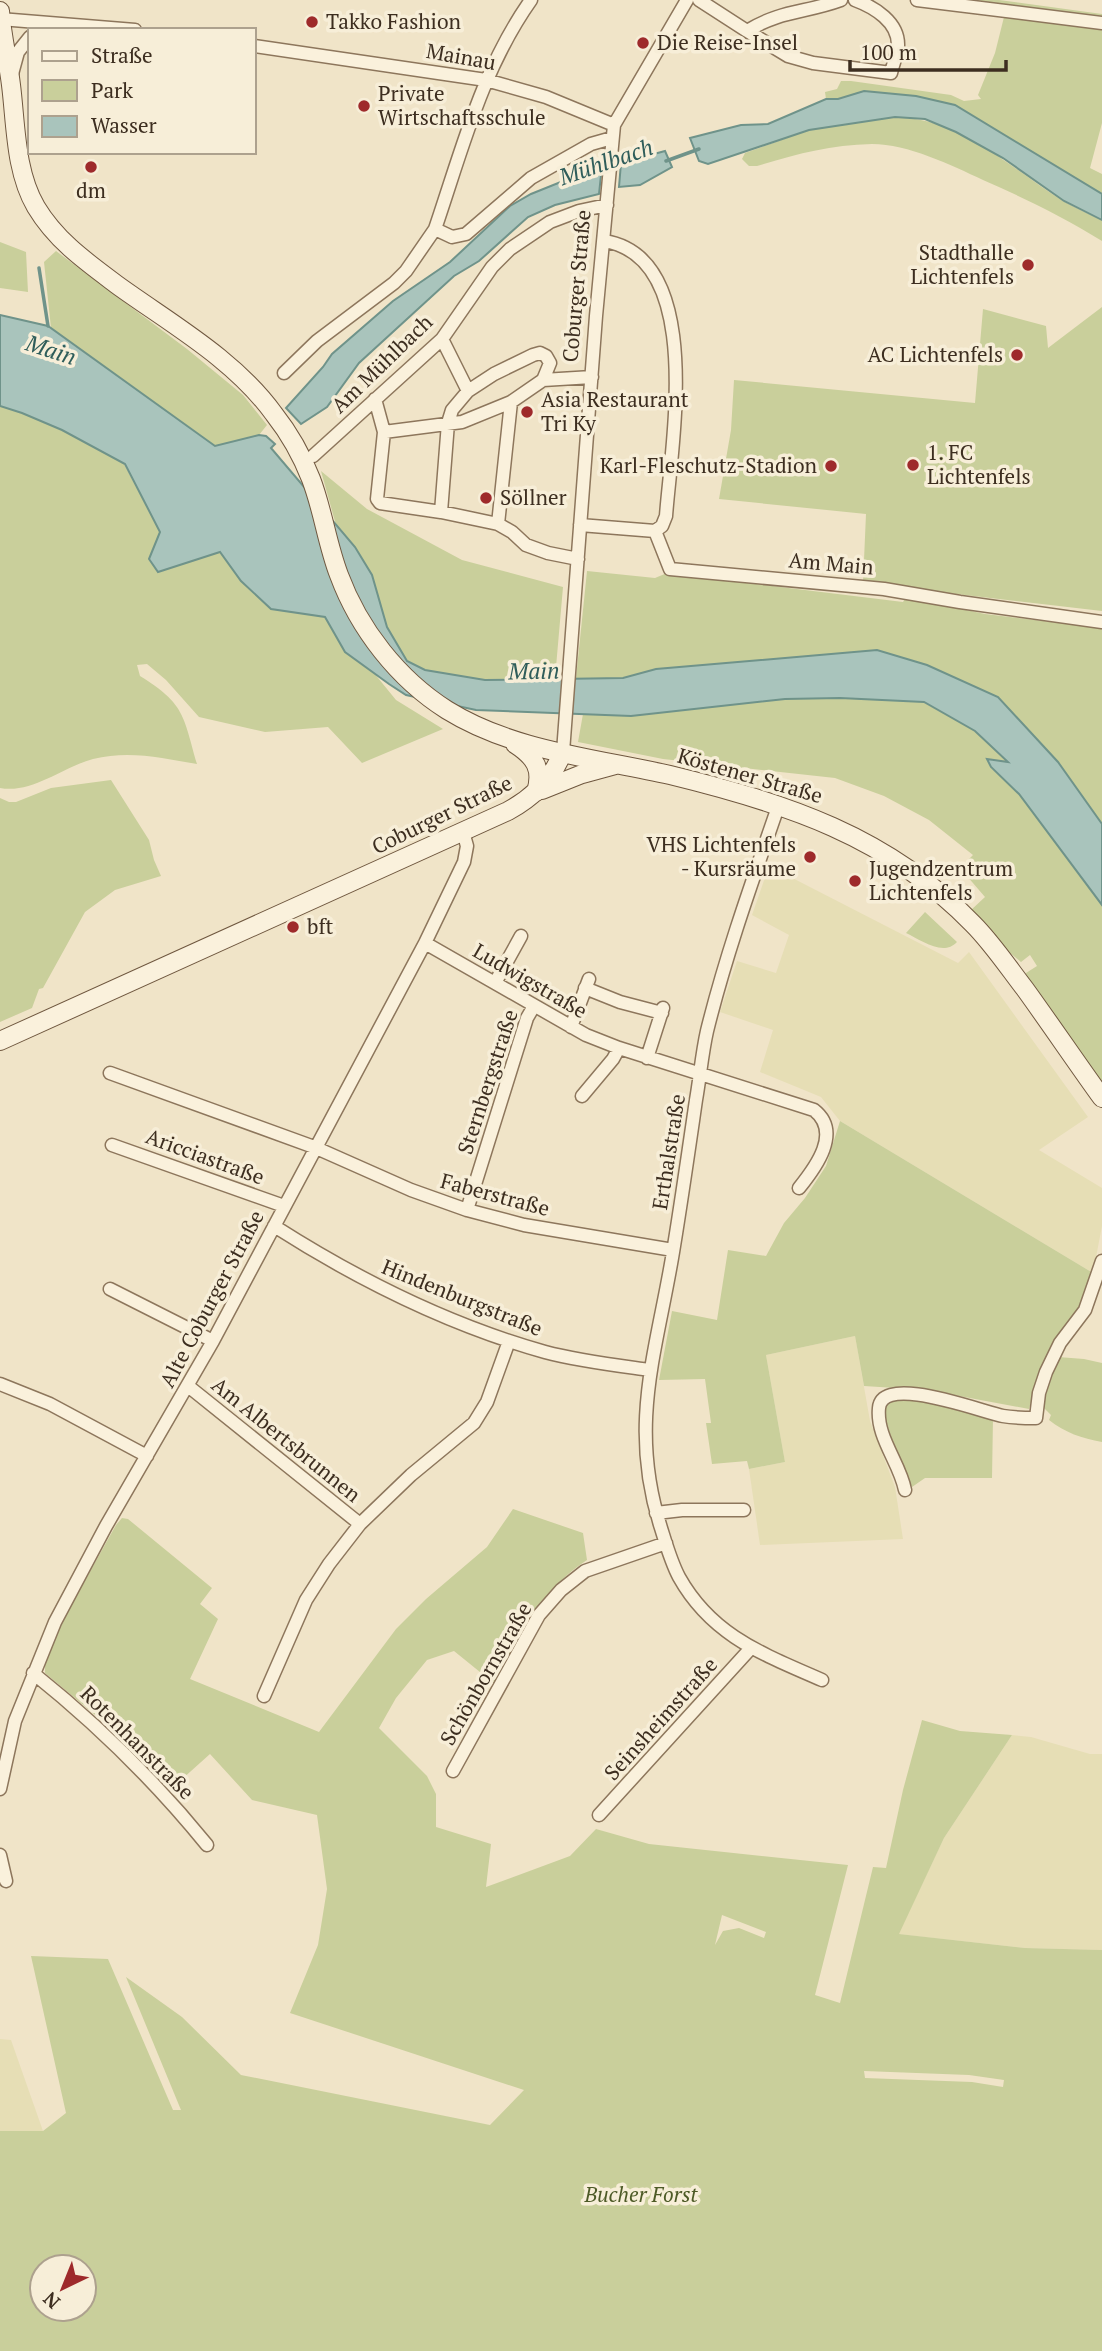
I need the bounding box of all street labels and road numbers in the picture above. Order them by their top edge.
street label: Mainau [424,36,498,76]
street label: Coburger Straße [555,209,597,363]
street label: Am Mühlbach [325,308,438,419]
street label: Am Main [787,545,875,581]
street label: Köstener Straße [675,741,826,809]
street label: Coburger Straße [367,768,516,860]
street label: Ludwigstraße [468,936,593,1024]
street label: Sternbergstraße [450,1006,524,1158]
street label: Erthalstraße [645,1092,691,1212]
street label: Aricciastraße [142,1122,269,1190]
street label: Faberstraße [438,1166,553,1222]
street label: Alte Coburger Straße [153,1205,270,1392]
street label: Hindenburgstraße [378,1252,547,1342]
street label: Am Albertsbrunnen [206,1370,367,1508]
street label: Schönbornstraße [433,1597,537,1750]
street label: Seinsheimstraße [597,1651,723,1786]
street label: Rotenhanstraße [75,1679,201,1805]

